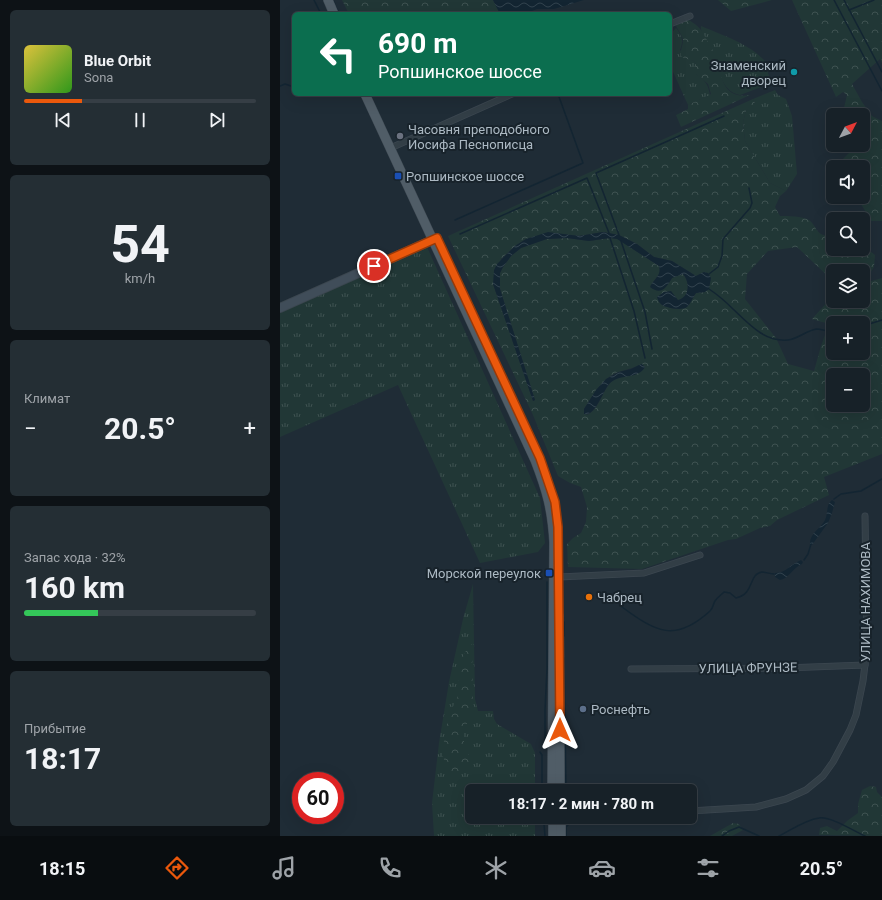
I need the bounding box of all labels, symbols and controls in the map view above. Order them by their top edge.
text: 690 m [378,27,457,60]
icon: left [312,28,364,80]
text: Blue Orbit [84,52,151,70]
place label: Знаменский дворец [711,58,786,88]
text: Ропшинское шоссе [378,61,542,82]
marker: Знаменский дворец [789,67,799,77]
text: Sona [84,70,113,85]
north arrow [826,108,870,152]
map controls [826,108,870,412]
icon: previous [52,109,74,131]
icon: pause [129,109,151,131]
icon: next [206,109,228,131]
place label: Часовня преподобного Иосифа Песнописца [408,122,550,152]
marker: Часовня преподобного Иосифа Песнописца [395,131,405,141]
button: sound [826,160,870,204]
place label: Ропшинское шоссе [406,169,524,184]
marker: Ропшинское шоссе [393,171,403,181]
button: search [826,212,870,256]
text: 54 [110,214,170,275]
pin [357,249,391,283]
icon: arrive [363,255,385,277]
button: layers [826,264,870,308]
text: km/h [125,271,155,286]
button: + [826,316,870,360]
button: − [826,368,870,412]
text: Климат [24,391,70,406]
text: 20.5° [104,411,176,446]
text: − [24,416,37,441]
text: + [244,416,256,441]
street label: УЛИЦА НАХИМОВА [858,542,873,662]
text: Запас хода · 32% [24,550,126,565]
place label: Морской переулок [427,566,541,581]
marker: Морской переулок [544,568,554,578]
text: 160 km [24,570,125,605]
place label: Чабрец [597,590,642,605]
marker: Чабрец [584,592,594,602]
street label: УЛИЦА ФРУНЗЕ [699,660,797,676]
place label: Роснефть [591,702,650,717]
marker: Роснефть [578,704,588,714]
position arrow [539,709,581,751]
text: Прибытие [24,721,86,736]
text: 18:17 [24,741,101,776]
speed limit sign: 60 [292,772,344,824]
text: 18:17 · 2 мин · 780 m [508,795,654,813]
icon: directions [163,854,191,882]
icon: music [270,854,298,882]
icon: phone [376,854,404,882]
icon: climate [482,854,510,882]
icon: car [588,854,616,882]
icon: filters [694,854,722,882]
text: 18:15 [39,858,85,879]
text: 20.5° [800,858,843,879]

